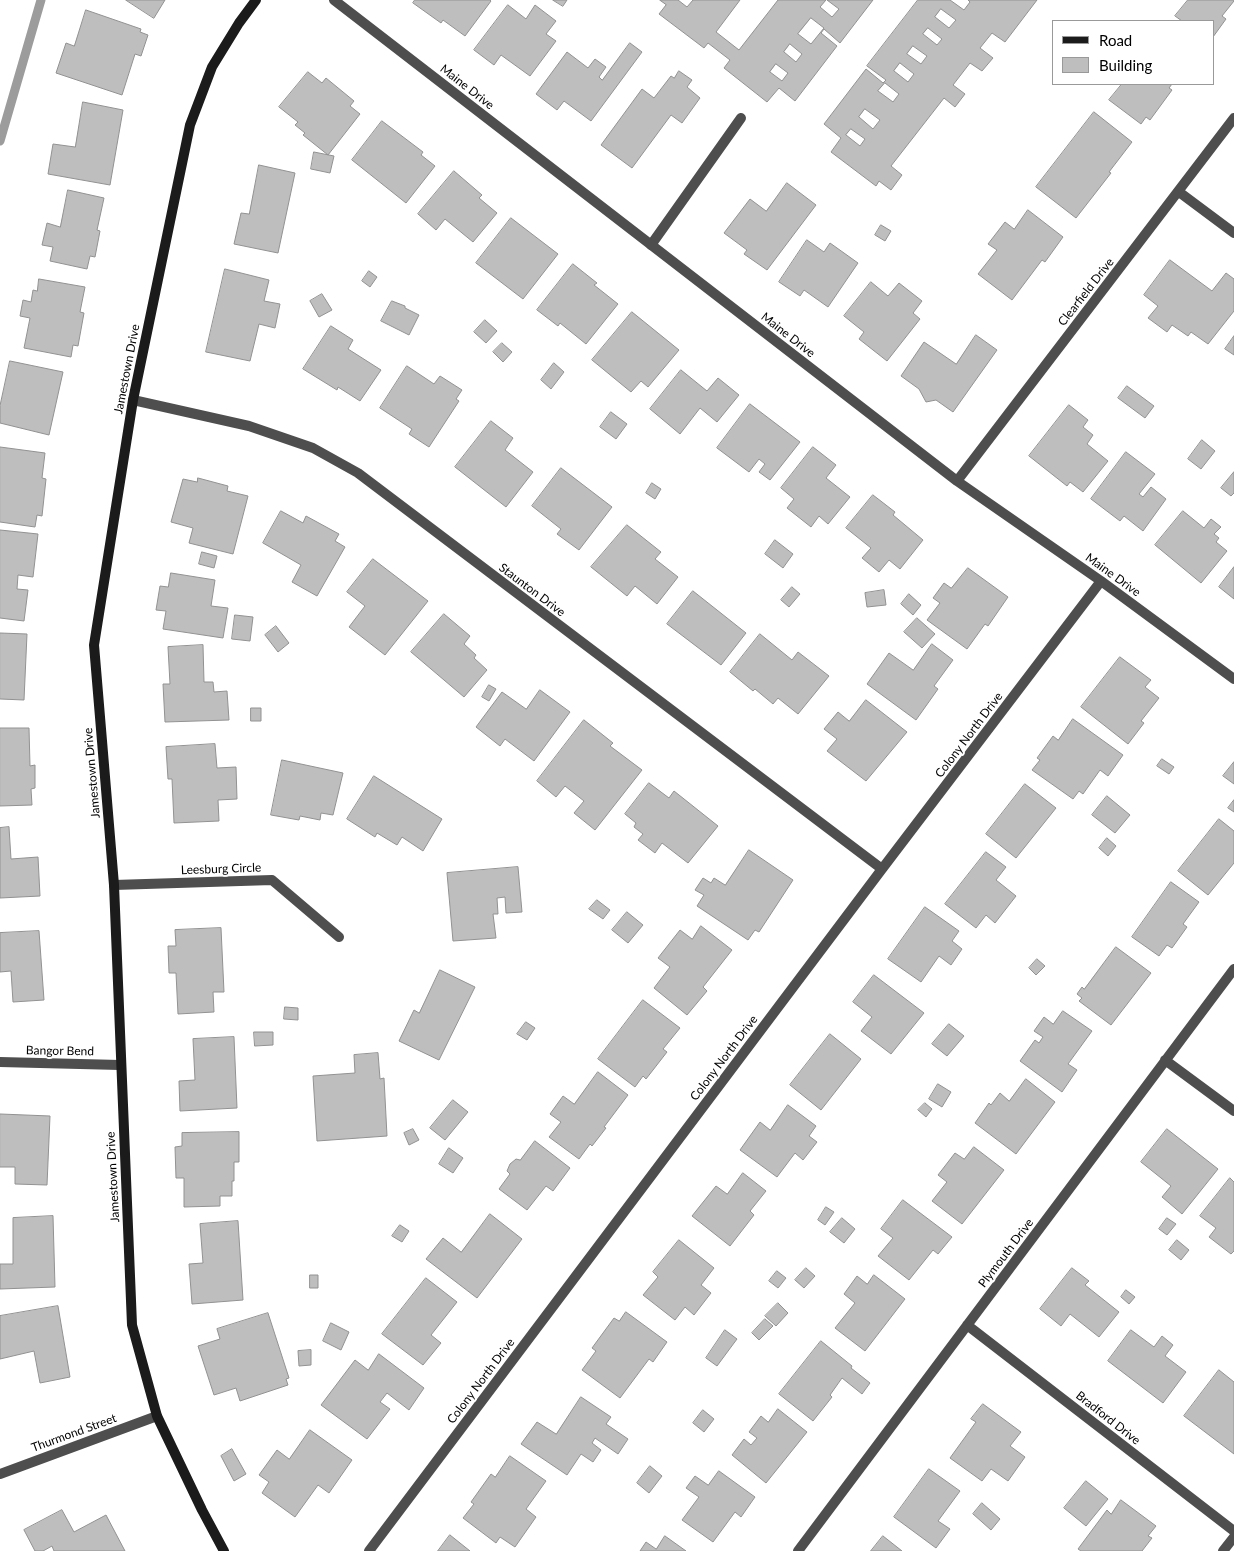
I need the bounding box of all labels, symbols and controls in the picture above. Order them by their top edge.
legend [1052,20,1214,85]
text: Road [1099,31,1132,49]
text: Building [1099,56,1152,74]
street label: Maine Drive [437,61,497,113]
street label: Clearfield Drive [1055,255,1117,329]
street label: Maine Drive [758,309,818,361]
street label: Jamestown Drive [111,323,143,415]
street label: Maine Drive [1083,550,1143,600]
street label: Staunton Drive [496,560,568,620]
street label: Colony North Drive [932,690,1006,780]
street label: Jamestown Drive [81,727,103,819]
street label: Leesburg Circle [181,860,261,878]
street label: Colony North Drive [687,1013,761,1103]
street label: Bangor Bend [26,1043,94,1059]
street label: Jamestown Drive [103,1131,123,1223]
street label: Plymouth Drive [976,1216,1036,1290]
street label: Colony North Drive [444,1336,518,1426]
street label: Bradford Drive [1073,1388,1143,1448]
street label: Thurmond Street [29,1411,119,1455]

